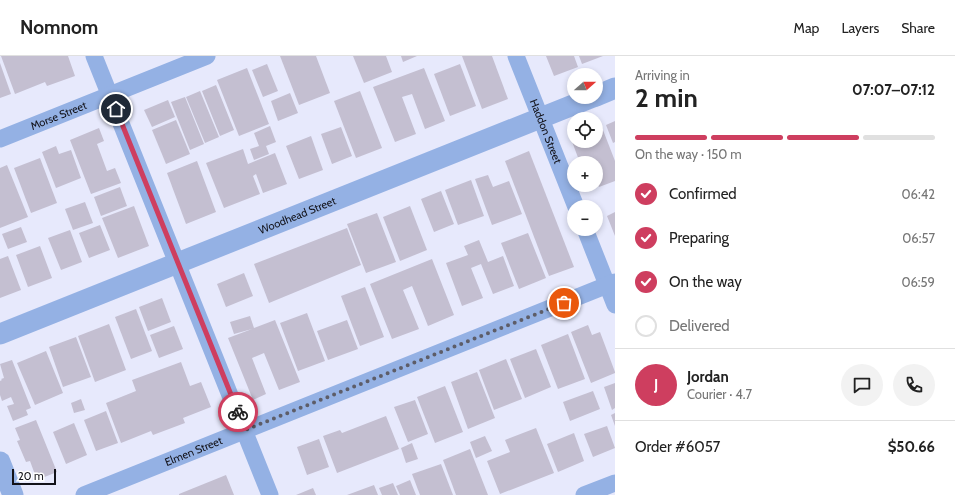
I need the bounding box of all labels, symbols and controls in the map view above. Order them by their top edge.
text: Nomnom [20,16,98,39]
text: Map [794,19,819,37]
text: Layers [841,19,879,37]
text: Share [901,19,935,37]
text: Arriving in [635,67,690,83]
north arrow [567,68,603,104]
map controls [567,68,603,236]
text: 07:07–07:12 [852,81,935,99]
text: 2 min [635,82,698,114]
pin [99,92,133,126]
street label: Haddon Street [527,97,565,166]
street label: Morse Street [28,98,89,133]
icon: home [105,98,127,120]
button: locate [567,112,603,148]
text: On the way · 150 m [635,146,742,162]
button: + [567,156,603,192]
icon: check [635,183,657,205]
text: Confirmed [669,185,737,203]
text: 06:42 [902,186,935,202]
street label: Woodhead Street [256,193,338,237]
button: − [567,200,603,236]
icon: check [635,227,657,249]
text: Preparing [669,229,729,247]
text: 06:57 [902,230,935,246]
icon: check [635,271,657,293]
text: On the way [669,273,742,291]
text: 06:59 [901,274,935,290]
pin [547,286,581,320]
icon: bag [553,292,575,314]
text: Delivered [669,317,730,335]
button: chat [841,364,883,406]
button: phone [893,364,935,406]
text: Jordan [687,368,729,386]
text: J [654,376,658,394]
text: Courier · 4.7 [687,386,752,402]
courier [218,392,258,432]
icon: bike [227,401,249,423]
street label: Elmen Street [163,433,225,469]
text: Order #6057 [635,438,720,456]
text: $50.66 [888,438,935,456]
scale bar [12,467,56,486]
text: 20 m [18,469,44,483]

